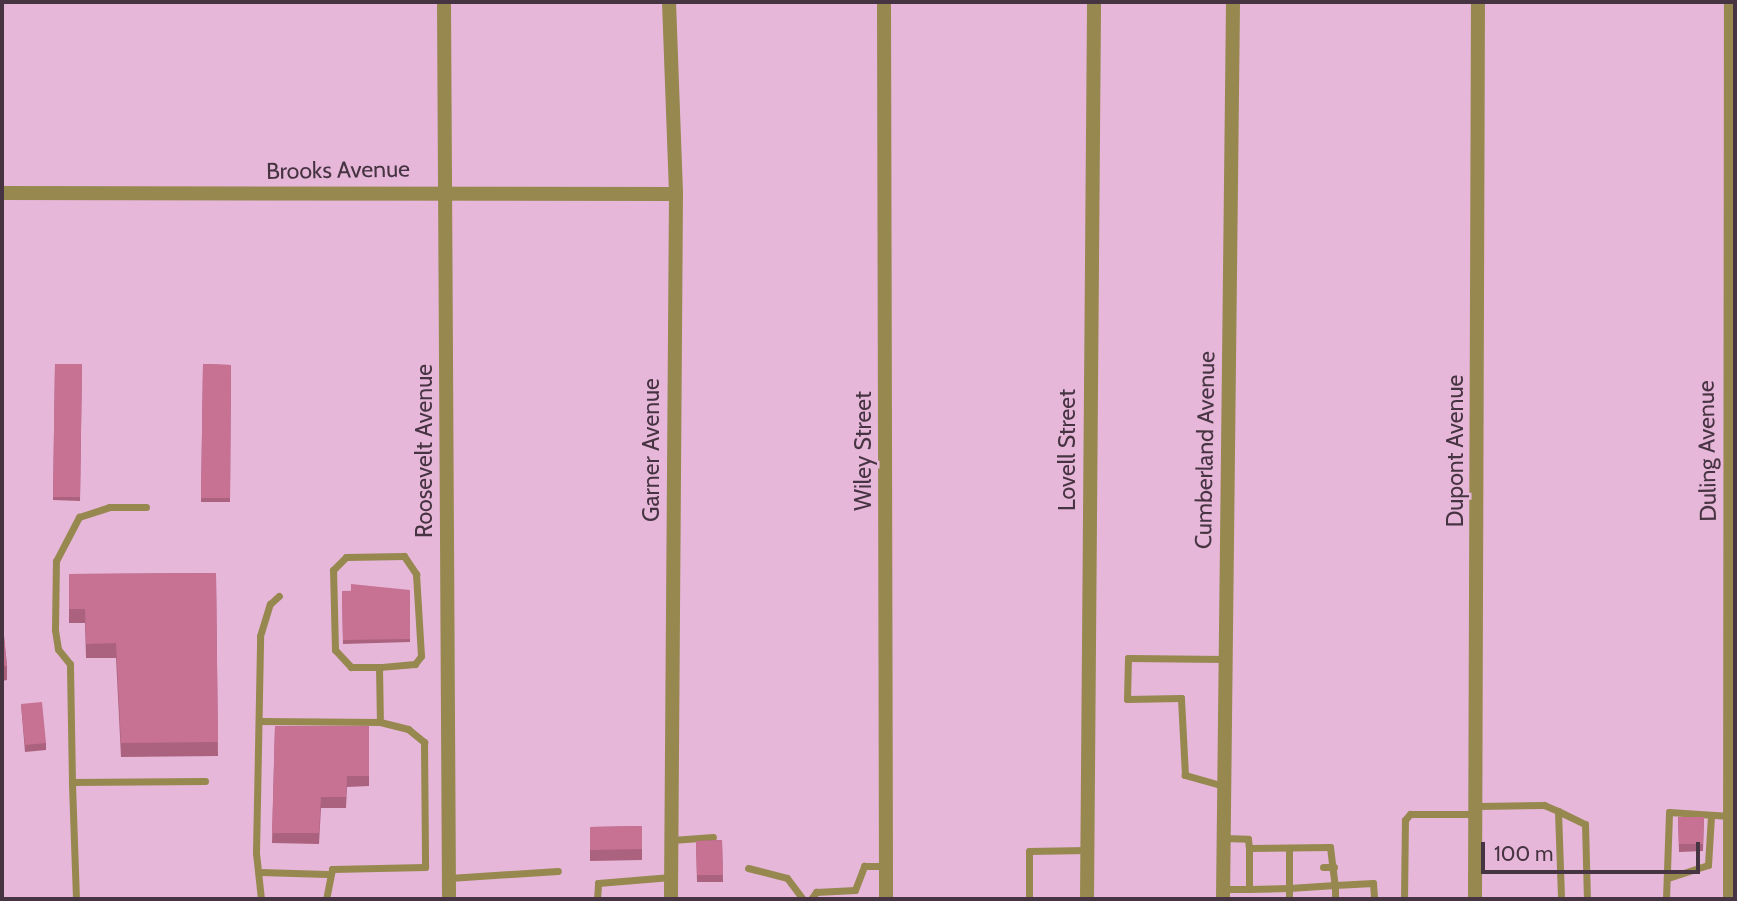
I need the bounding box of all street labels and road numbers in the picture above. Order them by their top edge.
street label: Brooks Avenue [266,155,410,185]
street label: Cumberland Avenue [1189,351,1221,549]
street label: Roosevelt Avenue [410,364,438,538]
street label: Dupont Avenue [1441,375,1469,527]
street label: Garner Avenue [637,378,665,522]
street label: Duling Avenue [1692,380,1722,522]
street label: Lovell Street [1053,389,1081,511]
street label: Wiley Street [849,391,877,511]

